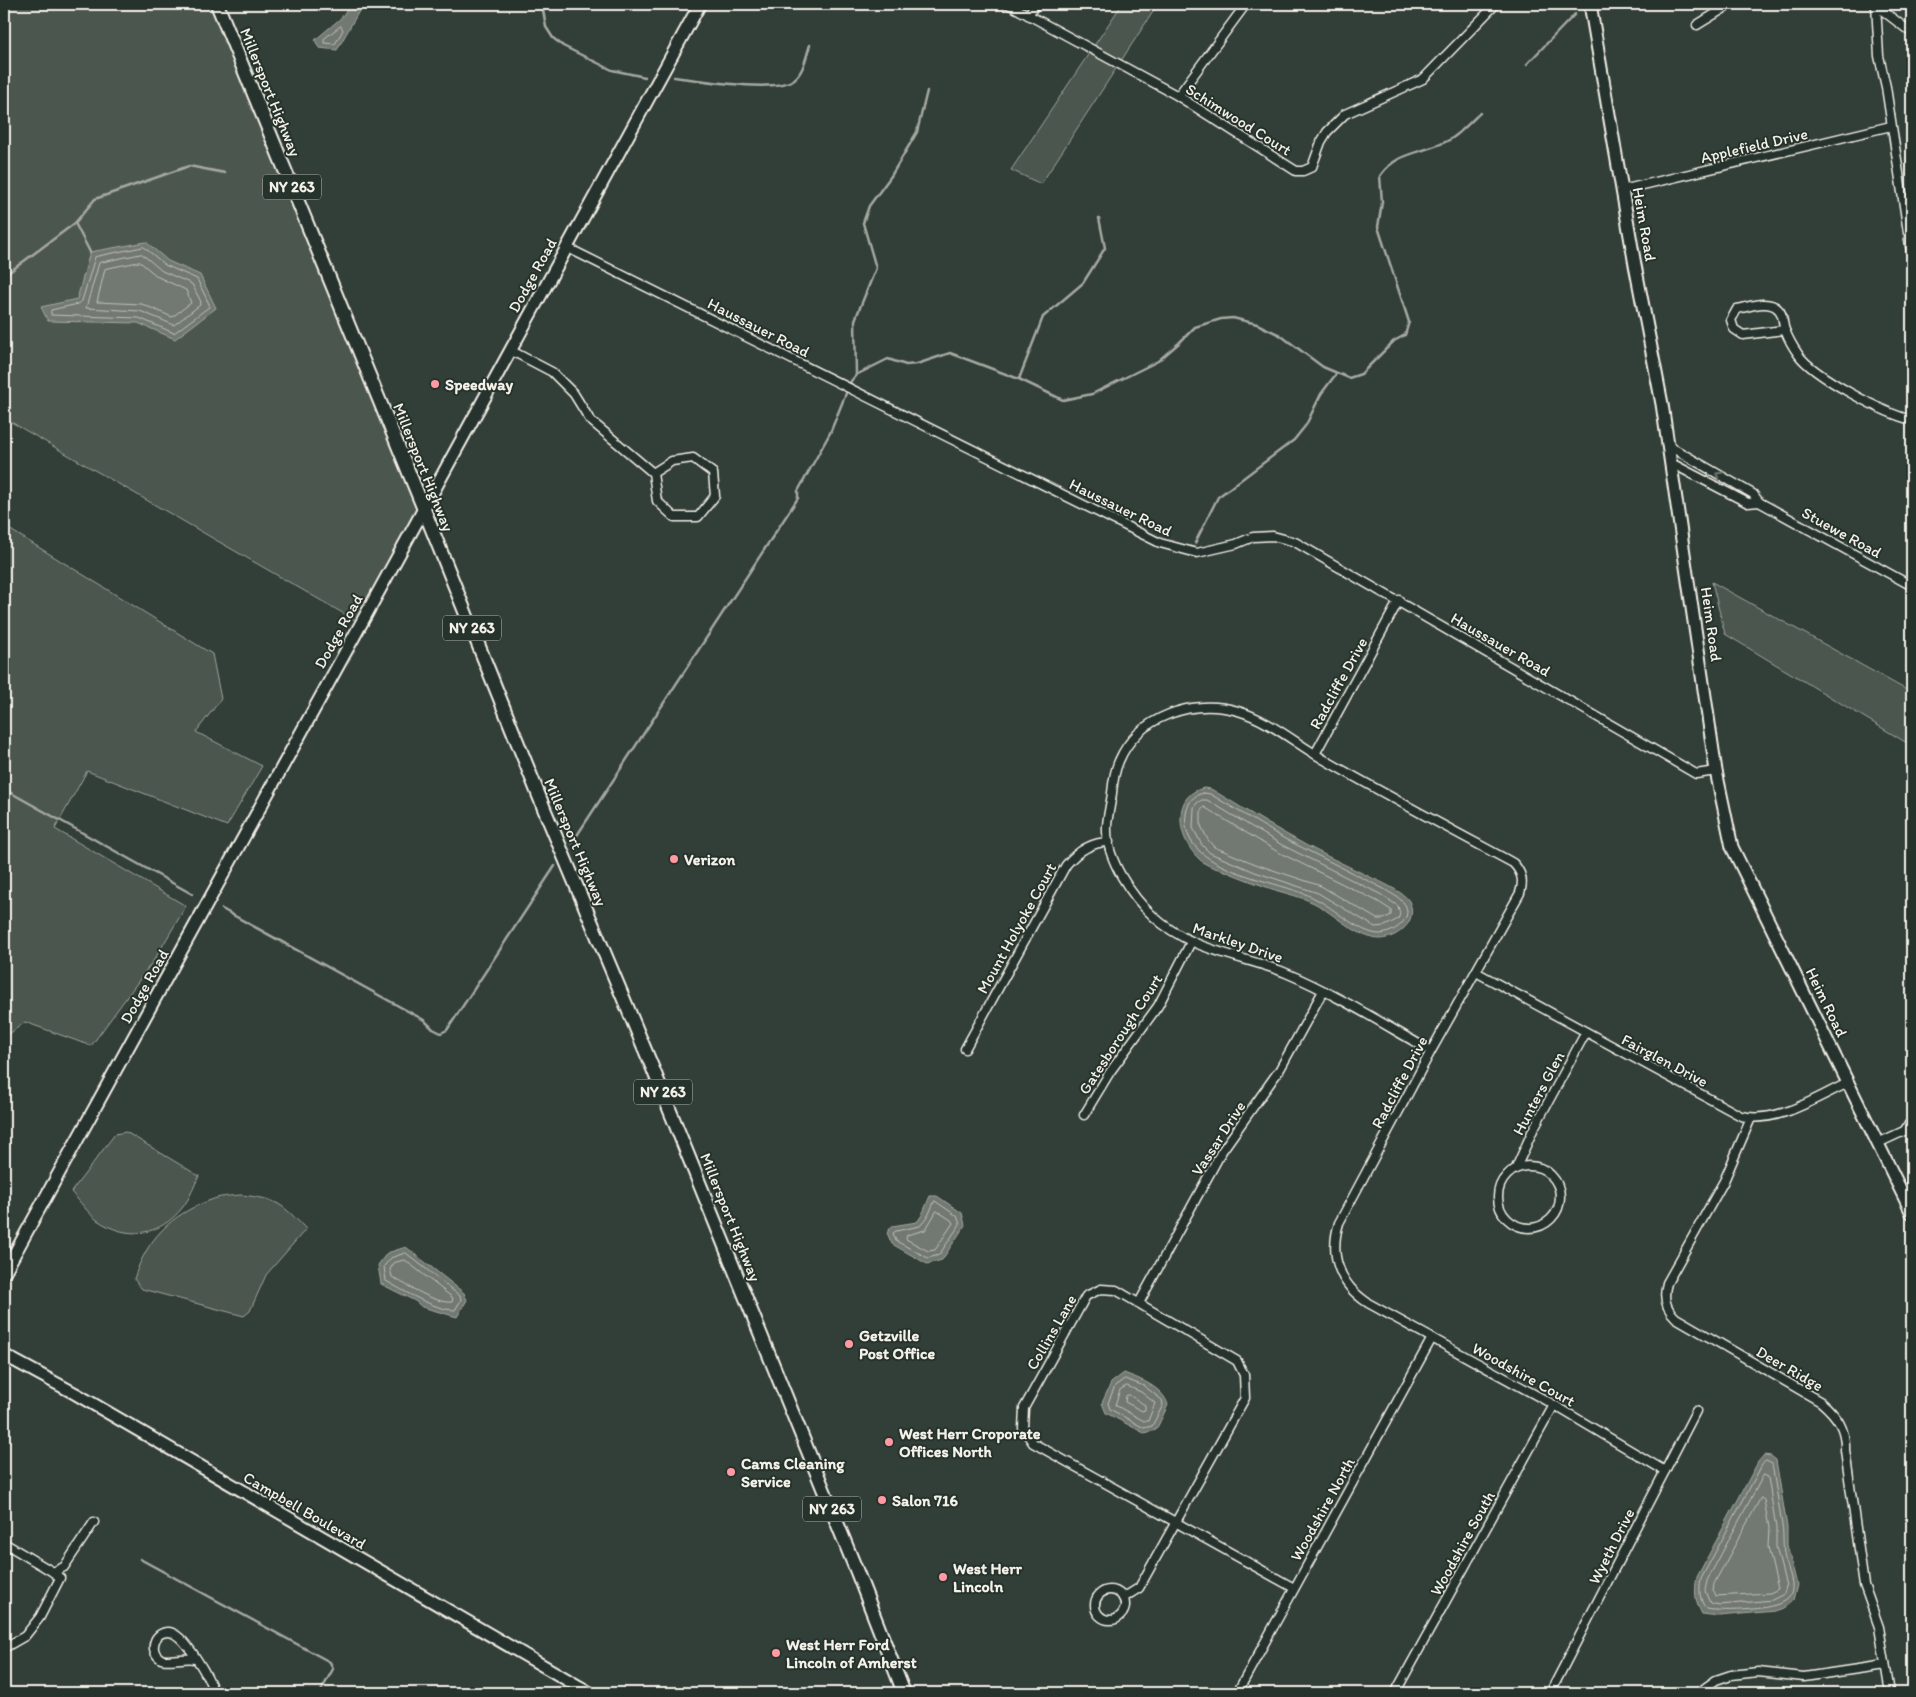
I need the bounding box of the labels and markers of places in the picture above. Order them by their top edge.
place label: Speedway [445,375,513,395]
marker: Speedway [429,378,441,390]
place label: Verizon [684,850,736,869]
marker: Verizon [668,853,680,865]
place label: Getzville Post Office [859,1326,935,1363]
marker: Getzville Post Office [843,1338,855,1350]
place label: West Herr Croporate Offices North [899,1424,1041,1461]
marker: West Herr Croporate Offices North [883,1436,895,1448]
place label: Cams Cleaning Service [741,1454,845,1491]
marker: Cams Cleaning Service [725,1466,737,1478]
place label: Salon 716 [892,1491,958,1510]
marker: Salon 716 [876,1494,888,1506]
place label: West Herr Lincoln [953,1559,1022,1596]
marker: West Herr Lincoln [937,1571,949,1583]
place label: West Herr Ford Lincoln of Amherst [786,1635,917,1672]
marker: West Herr Ford Lincoln of Amherst [770,1647,782,1659]

